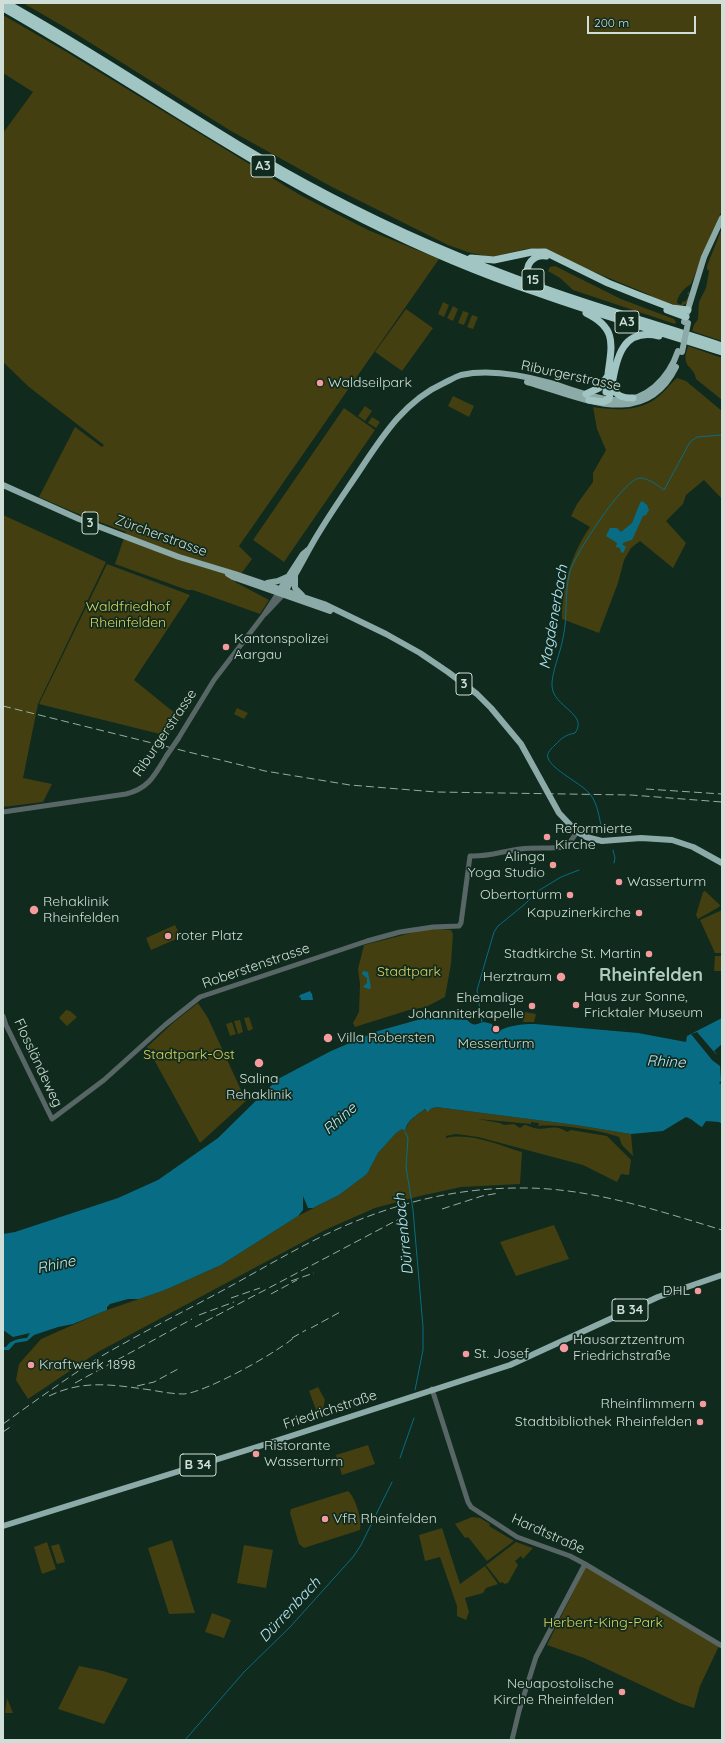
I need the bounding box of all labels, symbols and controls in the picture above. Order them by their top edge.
scale bar [589,8,698,34]
text: 200 m [594,15,629,30]
road number: A3 [251,155,275,177]
road number: 15 [522,269,544,291]
road number: A3 [615,311,639,333]
street label: Riburgerstrasse [519,357,623,395]
place label: Waldseilpark [328,375,412,391]
marker: Waldseilpark [315,378,325,388]
road number: 3 [82,512,98,534]
street label: Zürcherstrasse [113,512,209,560]
water label: Magdenerbach [536,563,572,671]
park label: Waldfriedhof Rheinfelden [86,599,170,632]
place label: Kantonspolizei Aargau [234,631,328,664]
marker: Kantonspolizei Aargau [221,642,231,652]
road number: 3 [456,673,472,695]
street label: Riburgerstrasse [130,686,200,780]
place label: Reformierte Kirche [555,821,632,854]
marker: Reformierte Kirche [542,832,552,842]
place label: Alinga Yoga Studio [468,849,545,882]
marker: Alinga Yoga Studio [548,860,558,870]
place label: Wasserturm [627,874,706,890]
marker: Wasserturm [614,877,624,887]
place label: Obertorturm [480,887,562,903]
marker: Obertorturm [565,890,575,900]
place label: Rehaklinik Rheinfelden [43,894,119,926]
marker: Rehaklinik Rheinfelden [28,904,40,916]
place label: Kapuzinerkirche [527,905,631,921]
marker: Kapuzinerkirche [634,908,644,918]
place label: roter Platz [176,928,243,944]
marker: roter Platz [163,931,173,941]
street label: Roberstenstrasse [200,940,312,992]
place label: Stadtkirche St. Martin [504,946,641,962]
marker: Stadtkirche St. Martin [644,949,654,959]
park label: Stadtpark [377,964,441,980]
district label: Rheinfelden [599,965,703,987]
place label: Herztraum [483,969,552,985]
marker: Herztraum [555,971,567,983]
place label: Haus zur Sonne, Fricktaler Museum [584,989,703,1022]
place label: Ehemalige Johanniterkapelle [407,990,524,1022]
marker: Haus zur Sonne, Fricktaler Museum [571,1000,581,1010]
marker: Ehemalige Johanniterkapelle [527,1001,537,1011]
street label: Flossländeweg [10,1016,66,1110]
marker: Messerturm [491,1024,501,1034]
place label: Villa Robersten [337,1030,435,1046]
marker: Villa Robersten [322,1032,334,1044]
place label: Messerturm [458,1036,534,1052]
park label: Stadtpark-Ost [143,1047,235,1063]
water label: Rhine [646,1052,686,1072]
marker: Salina Rehaklinik [253,1057,265,1069]
place label: Salina Rehaklinik [226,1071,292,1104]
water label: Rhine [320,1099,360,1139]
water label: Dürrenbach [391,1192,417,1276]
water label: Rhine [35,1252,77,1278]
place label: DHL [662,1283,690,1299]
marker: DHL [693,1286,703,1296]
road number: B 34 [612,1299,648,1321]
place label: Hausarztzentrum Friedrichstraße [573,1332,685,1364]
marker: Hausarztzentrum Friedrichstraße [558,1342,570,1354]
place label: St. Josef [474,1346,529,1362]
marker: St. Josef [461,1349,471,1359]
place label: Kraftwerk 1898 [39,1357,136,1373]
marker: Kraftwerk 1898 [26,1360,36,1370]
street label: Friedrichstraße [281,1387,379,1433]
place label: Rheinflimmern [601,1396,695,1412]
marker: Rheinflimmern [698,1399,708,1409]
place label: Stadtbibliothek Rheinfelden [515,1414,692,1430]
marker: Stadtbibliothek Rheinfelden [695,1417,705,1427]
place label: Ristorante Wasserturm [264,1438,343,1470]
marker: Ristorante Wasserturm [251,1449,261,1459]
road number: B 34 [180,1454,216,1476]
street label: Hardtstraße [509,1510,587,1558]
place label: VfR Rheinfelden [333,1511,437,1527]
marker: VfR Rheinfelden [320,1514,330,1524]
water label: Dürrenbach [255,1574,325,1646]
park label: Herbert-King-Park [543,1615,663,1631]
place label: Neuapostolische Kirche Rheinfelden [493,1676,614,1708]
marker: Neuapostolische Kirche Rheinfelden [617,1687,627,1697]

